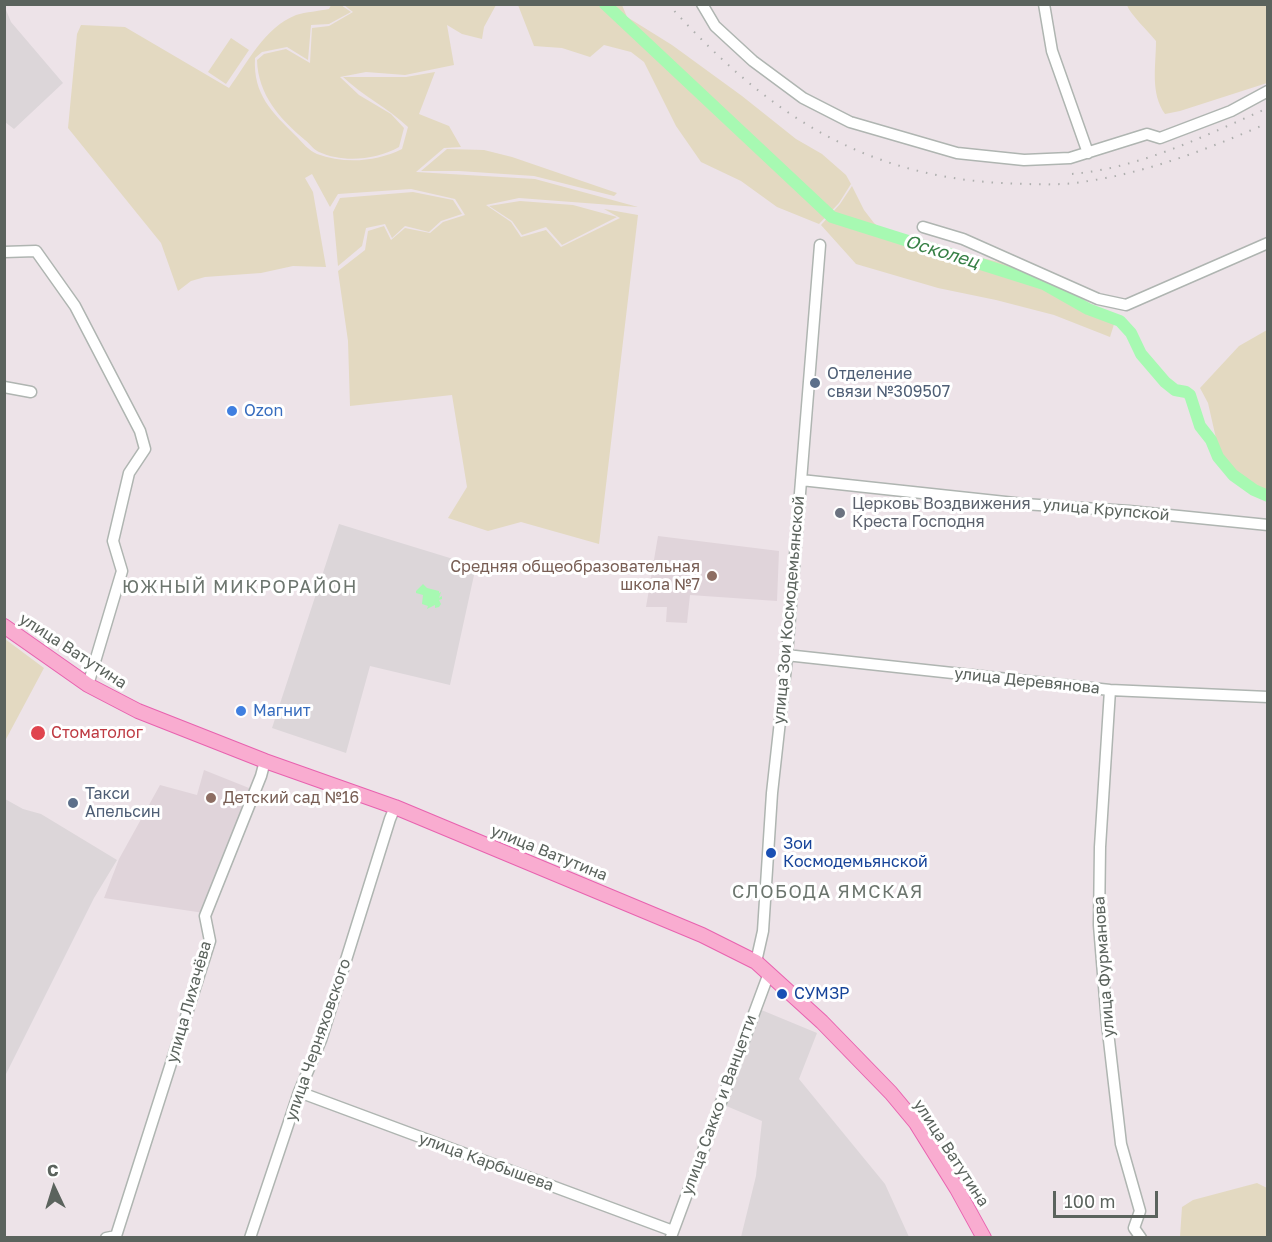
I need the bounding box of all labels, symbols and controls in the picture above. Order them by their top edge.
water label: Осколец [903,231,981,273]
place label: Отделение связи №309507 [827,364,950,402]
marker: Отделение связи №309507 [808,376,822,390]
place label: Ozon [244,401,283,421]
marker: Ozon [225,404,239,418]
place label: Церковь Воздвижения Креста Господня [852,494,1031,532]
street label: улица Зои Космодемьянской [769,495,809,725]
street label: улица Крупской [1042,495,1170,525]
marker: Церковь Воздвижения Креста Господня [833,506,847,520]
place label: Средняя общеобразовательная школа №7 [450,557,700,595]
marker: Средняя общеобразовательная школа №7 [705,569,719,583]
district label: ЮЖНЫЙ МИКРОРАЙОН [122,576,358,598]
street label: улица Ватутина [16,609,130,693]
street label: улица Деревянова [953,664,1101,698]
place label: Магнит [253,701,311,721]
marker: Магнит [234,704,248,718]
place label: Стоматолог [51,723,143,743]
marker: Стоматолог [29,724,47,742]
place label: Такси Апельсин [85,784,161,822]
place label: Детский сад №16 [223,788,359,808]
marker: Детский сад №16 [204,791,218,805]
marker: Такси Апельсин [66,796,80,810]
street label: улица Ватутина [488,821,610,885]
place label: Зои Космодемьянской [783,834,928,872]
marker: Зои Космодемьянской [764,846,778,860]
district label: СЛОБОДА ЯМСКАЯ [732,881,924,903]
street label: улица Фурманова [1089,896,1119,1038]
street label: улица Лихачёва [162,939,216,1065]
street label: улица Черняховского [281,956,355,1124]
place label: СУМЗР [794,984,850,1004]
marker: СУМЗР [775,987,789,1001]
street label: улица Сакко и Ванцетти [677,1012,761,1198]
street label: улица Ватутина [909,1096,993,1210]
street label: улица Карбышева [416,1129,556,1195]
north arrow [24,1158,84,1218]
text: С [46,1160,59,1180]
scale bar [1056,1179,1161,1217]
text: 100 m [1064,1190,1115,1212]

